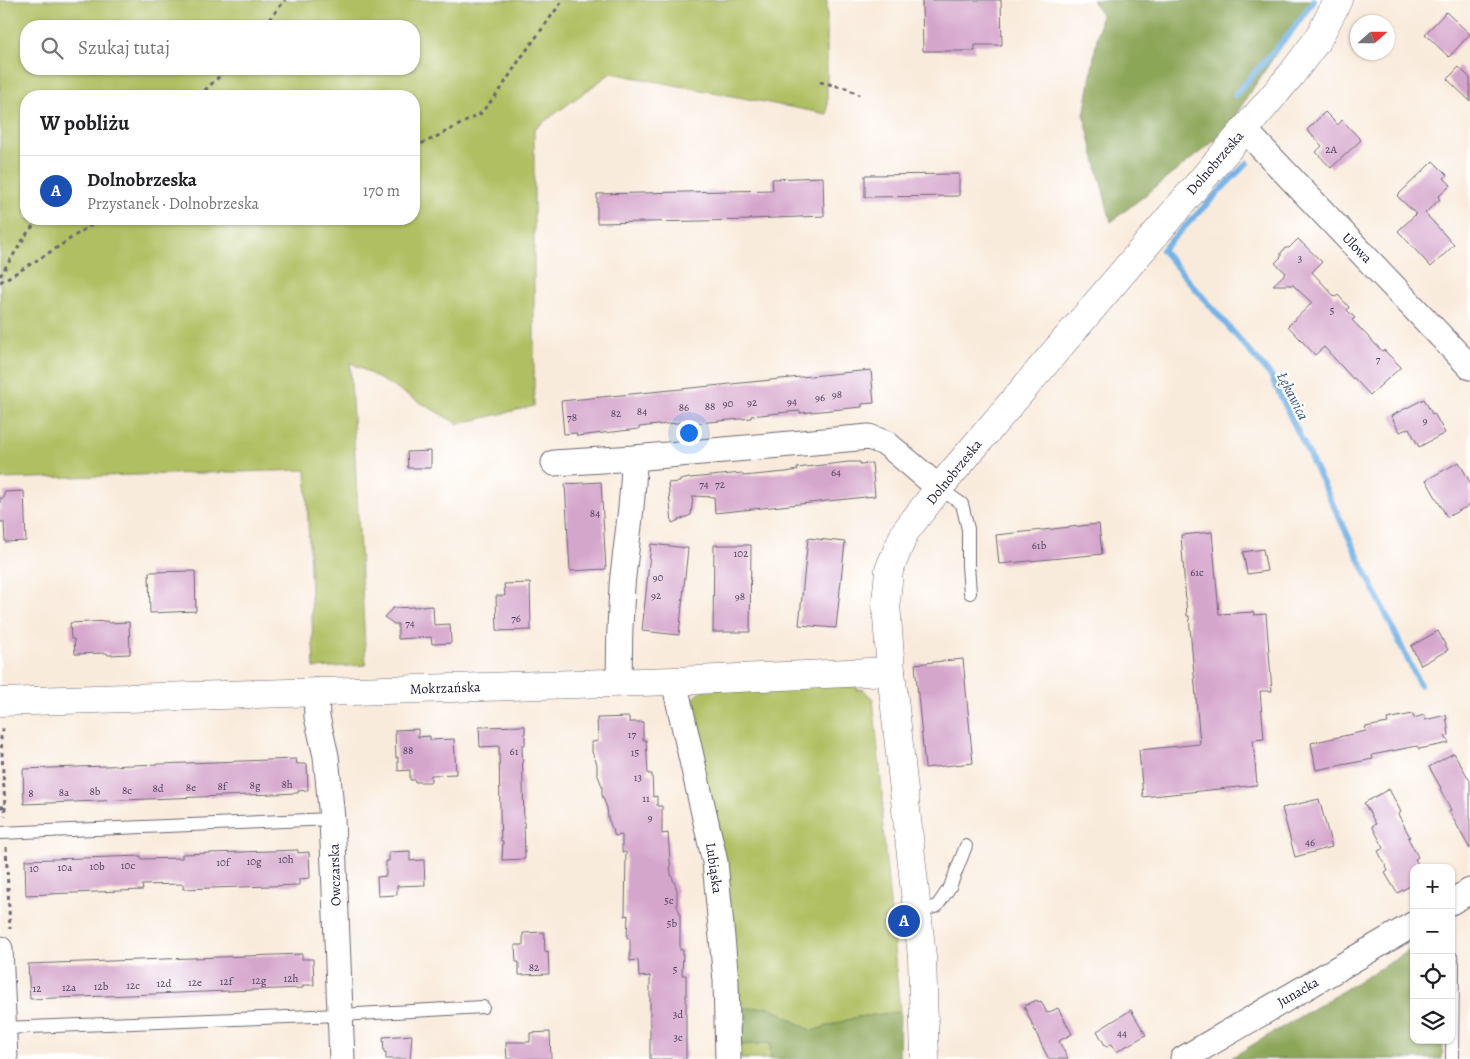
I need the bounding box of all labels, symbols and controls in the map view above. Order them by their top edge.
north arrow [1350,15,1395,60]
search box [20,20,420,75]
icon: search [38,34,66,62]
text: Szukaj tutaj [78,35,170,61]
text: W pobliżu [40,109,129,137]
street label: Dolnobrzeska [1182,127,1248,199]
house number: 2A [1325,142,1337,157]
text: Dolnobrzeska [87,167,197,193]
text: A [51,180,61,202]
text: 170 m [363,180,400,202]
text: Przystanek · Dolnobrzeska [87,193,259,215]
street label: Ulowa [1338,228,1377,268]
house number: 3 [1298,251,1302,266]
house number: 5 [1330,303,1335,318]
house number: 7 [1376,352,1381,367]
water label: Łękawica [1272,369,1314,424]
house number: 98 [832,387,842,402]
house number: 96 [815,390,825,405]
house number: 94 [787,394,797,409]
house number: 92 [747,395,757,410]
house number: 90 [723,396,734,411]
house number: 88 [705,399,715,414]
house number: 86 [679,400,689,415]
house number: 84 [637,404,647,419]
house number: 82 [611,406,621,421]
house number: 78 [567,410,577,425]
house number: 9 [1422,413,1428,428]
your location [676,420,702,446]
street label: Dolnobrzeska [922,435,987,509]
house number: 64 [831,465,841,480]
house number: 74 [699,477,709,492]
house number: 72 [715,477,725,492]
house number: 84 [590,506,600,521]
house number: 61b [1032,538,1047,553]
house number: 102 [734,546,748,561]
house number: 61c [1190,565,1204,580]
house number: 90 [653,570,664,585]
house number: 92 [651,588,661,603]
house number: 98 [735,589,745,604]
house number: 76 [511,611,521,626]
house number: 74 [405,616,415,631]
street label: Mokrzańska [409,677,481,699]
house number: 17 [628,727,637,742]
house number: 88 [403,743,413,758]
house number: 61 [510,744,519,759]
house number: 15 [631,745,640,760]
house number: 13 [634,770,642,785]
house number: 8h [281,777,293,792]
house number: 8g [250,778,261,793]
house number: 8f [218,779,228,794]
house number: 8e [186,780,196,795]
house number: 8d [152,781,164,796]
house number: 8c [122,783,132,798]
house number: 8b [90,784,101,799]
house number: 8a [59,785,70,800]
house number: 8 [28,786,34,801]
house number: 11 [642,791,650,806]
house number: 9 [647,810,653,825]
house number: 46 [1305,835,1315,850]
street label: Lubiąska [701,841,727,895]
street label: Owczarska [324,843,346,907]
house number: 10h [278,852,294,867]
house number: 10g [246,854,262,869]
house number: 10f [216,855,231,870]
house number: 10c [121,858,135,873]
house number: 10b [89,859,105,874]
house number: 10a [58,860,73,875]
house number: 10 [29,861,39,876]
map controls [1410,864,1455,1044]
button: + [1410,864,1455,909]
house number: 5c [664,893,674,908]
pin: A [888,902,920,940]
button: − [1410,909,1455,954]
house number: 5b [667,916,678,931]
button: locate [1410,954,1455,999]
house number: 82 [529,960,539,975]
house number: 5 [673,962,678,977]
house number: 12h [284,971,299,986]
street label: Junacka [1274,972,1323,1011]
house number: 12g [252,973,267,988]
house number: 12f [220,974,234,989]
house number: 12e [188,975,202,990]
house number: 12d [157,976,172,991]
house number: 12c [126,978,140,993]
house number: 12b [94,979,109,994]
house number: 12a [62,980,77,995]
house number: 12 [33,981,42,996]
button: layers [1410,999,1455,1044]
house number: 3d [673,1007,683,1022]
house number: 44 [1117,1026,1127,1041]
house number: 3c [673,1030,683,1045]

